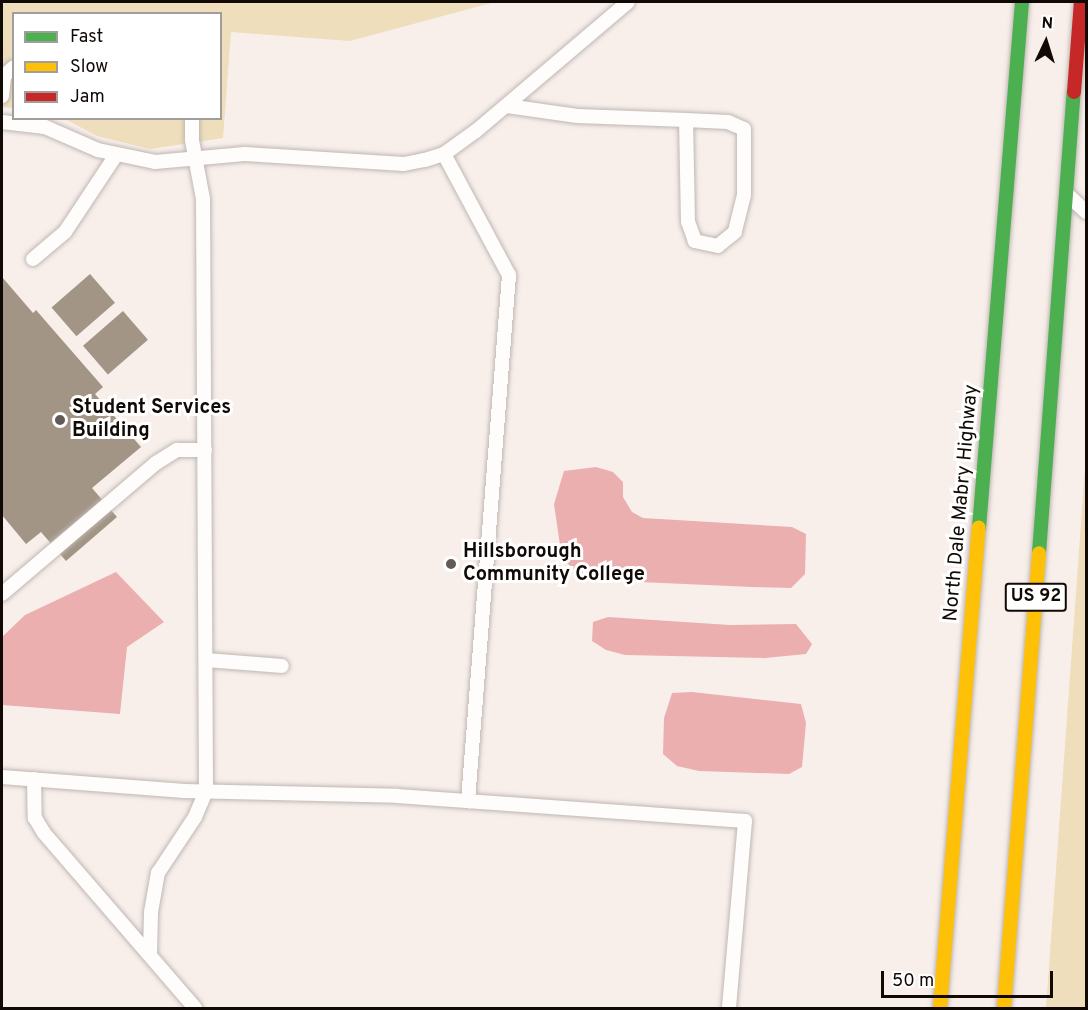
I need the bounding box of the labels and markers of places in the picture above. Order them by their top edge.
place label: Student Services Building [72,396,231,443]
marker: Student Services Building [53,413,67,427]
place label: Hillsborough Community College [463,540,645,587]
marker: Hillsborough Community College [444,557,458,571]

